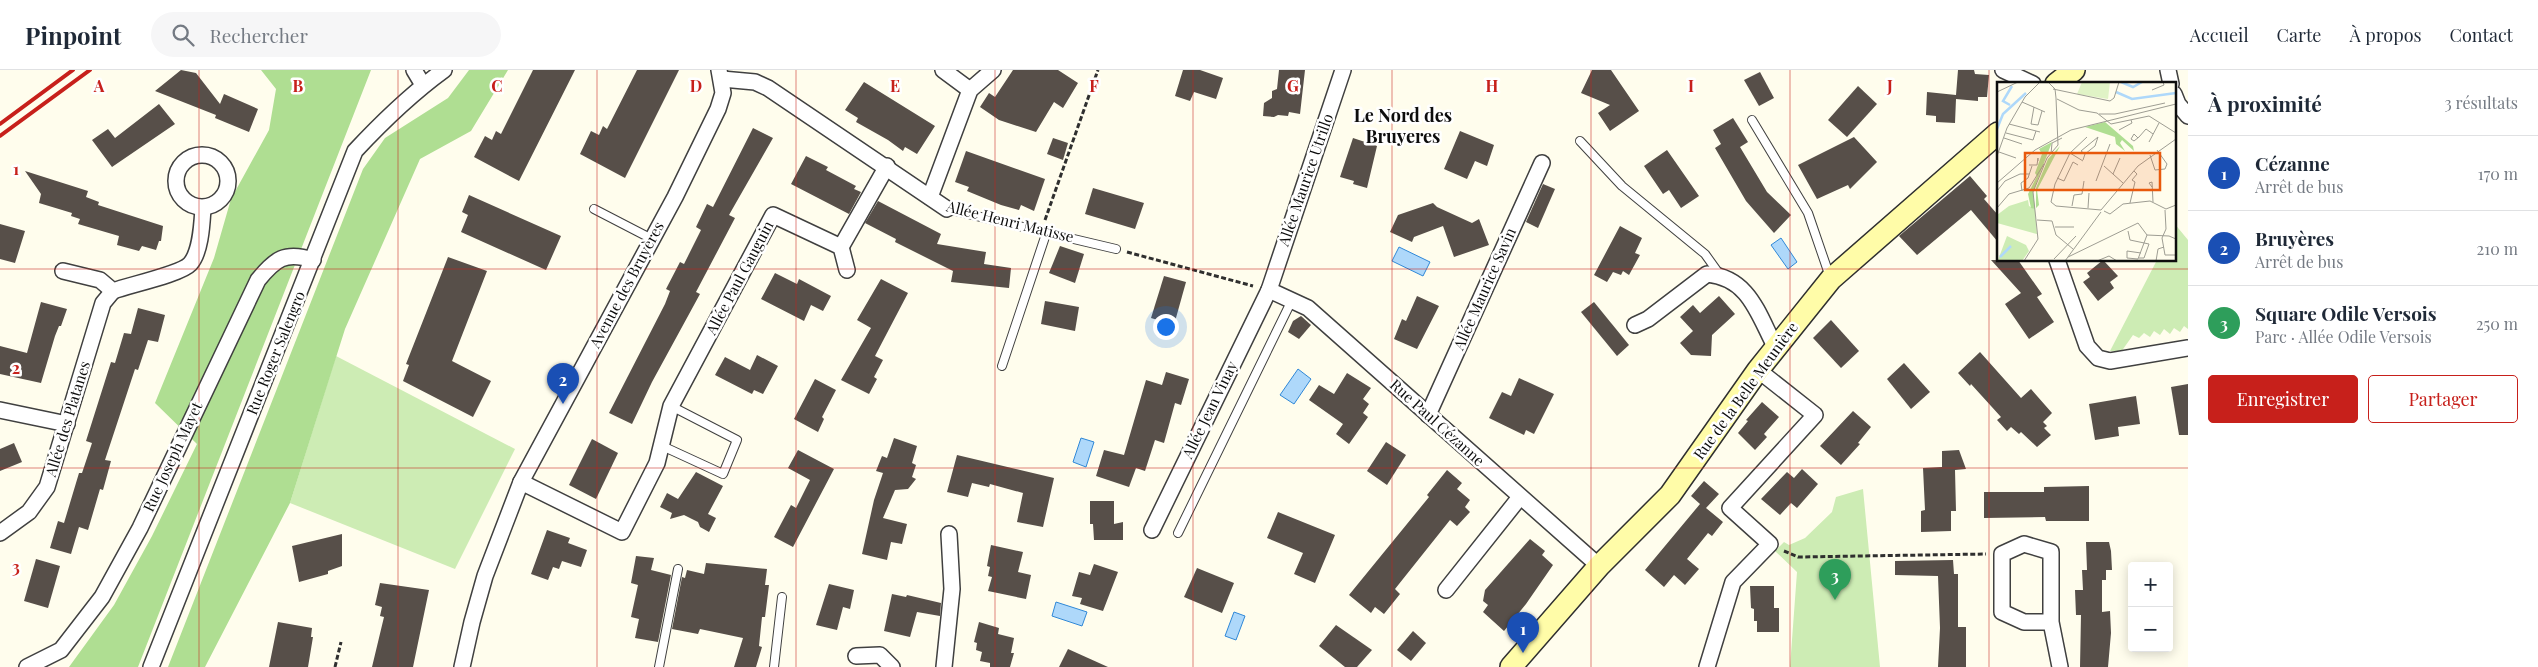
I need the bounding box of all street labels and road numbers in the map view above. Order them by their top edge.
street label: Allée Maurice Utrillo [1273,111,1337,250]
street label: Allée Henri Matisse [944,195,1076,247]
street label: Allée Paul Gauguin [700,217,778,339]
street label: Avenue des Bruyères [584,218,668,352]
street label: Allée Maurice Savin [1448,224,1520,354]
street label: Rue Roger Salengro [241,288,309,417]
street label: Rue de la Belle Meunière [1688,318,1802,463]
street label: Allée Jean Vinay [1176,357,1242,462]
street label: Allée des Platanes [40,358,94,480]
street label: Rue Paul Cézanne [1386,374,1489,470]
street label: Rue Joseph Mayet [138,398,207,515]

